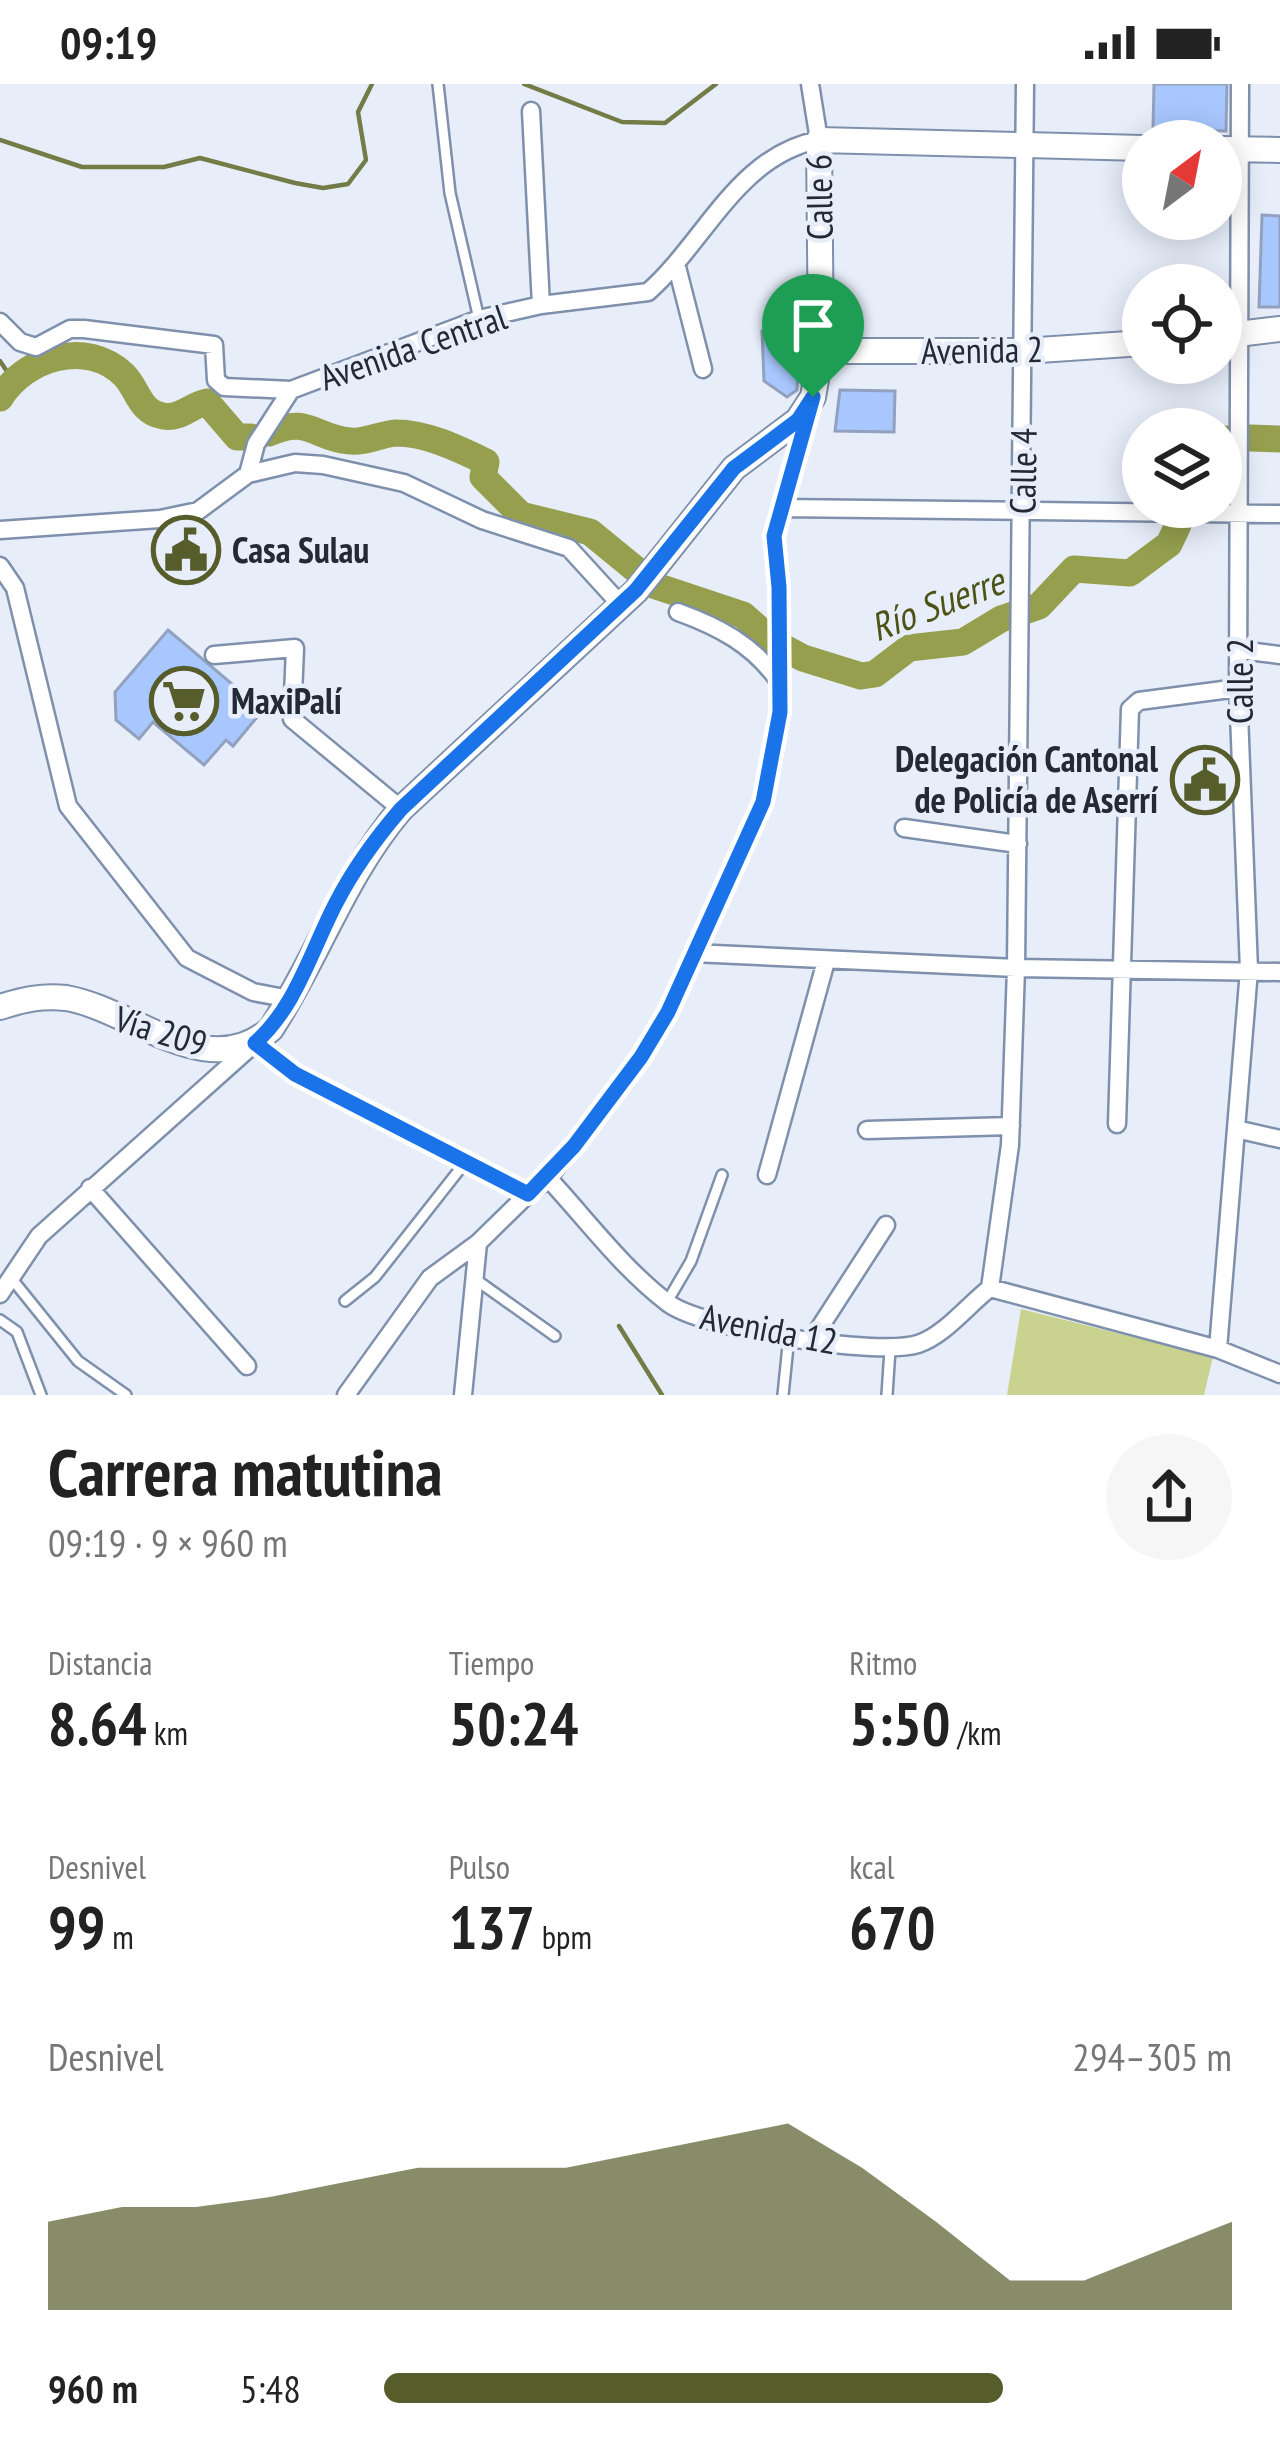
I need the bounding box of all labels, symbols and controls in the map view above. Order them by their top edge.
text: 09:19 [60,13,157,71]
north arrow [1122,120,1242,240]
map controls [1122,120,1242,528]
street label: Calle 6 [794,154,843,240]
button: locate [1122,264,1242,384]
pin [762,274,864,397]
street label: Avenida Central [313,292,513,400]
icon: arrive [780,292,846,358]
street label: Avenida 2 [920,325,1043,374]
button: layers [1122,408,1242,528]
street label: Calle 4 [998,428,1047,514]
public building icon: Casa Sulau [151,515,221,585]
place label: Casa Sulau [232,526,369,573]
water label: Río Suerre [863,554,1014,652]
street label: Calle 2 [1216,638,1263,724]
supermarket icon: MaxiPalí [149,666,219,736]
place label: MaxiPalí [231,677,342,724]
place label: Delegación Cantonal de Policía de Aserrí [895,735,1158,823]
public building icon: Delegación Cantonal de Policía de Aserrí [1170,745,1240,815]
street label: Vía 209 [108,994,213,1067]
street label: Avenida 12 [697,1292,842,1365]
text: Carrera matutina [48,1429,443,1514]
button: share [1106,1434,1232,1560]
text: 09:19 · 9 × 960 m [48,1517,288,1568]
text: Distancia [48,1641,153,1684]
text: Tiempo [449,1641,534,1684]
text: Ritmo [849,1641,917,1684]
text: 8.64 [48,1684,147,1762]
text: 50:24 [449,1684,578,1762]
text: 5:50 [849,1684,950,1762]
text: km [147,1711,188,1754]
text: /km [950,1711,1001,1754]
text: Desnivel [48,1845,146,1888]
text: Pulso [449,1845,510,1888]
text: kcal [849,1845,894,1888]
text: 99 [48,1888,105,1966]
text: 137 [449,1888,535,1966]
text: 670 [849,1888,935,1966]
text: m [105,1915,134,1958]
text: bpm [535,1915,592,1958]
text: Desnivel [48,2031,164,2082]
text: 294–305 m [1072,2031,1232,2082]
text: 960 m [48,2363,138,2414]
text: 5:48 [240,2363,301,2414]

